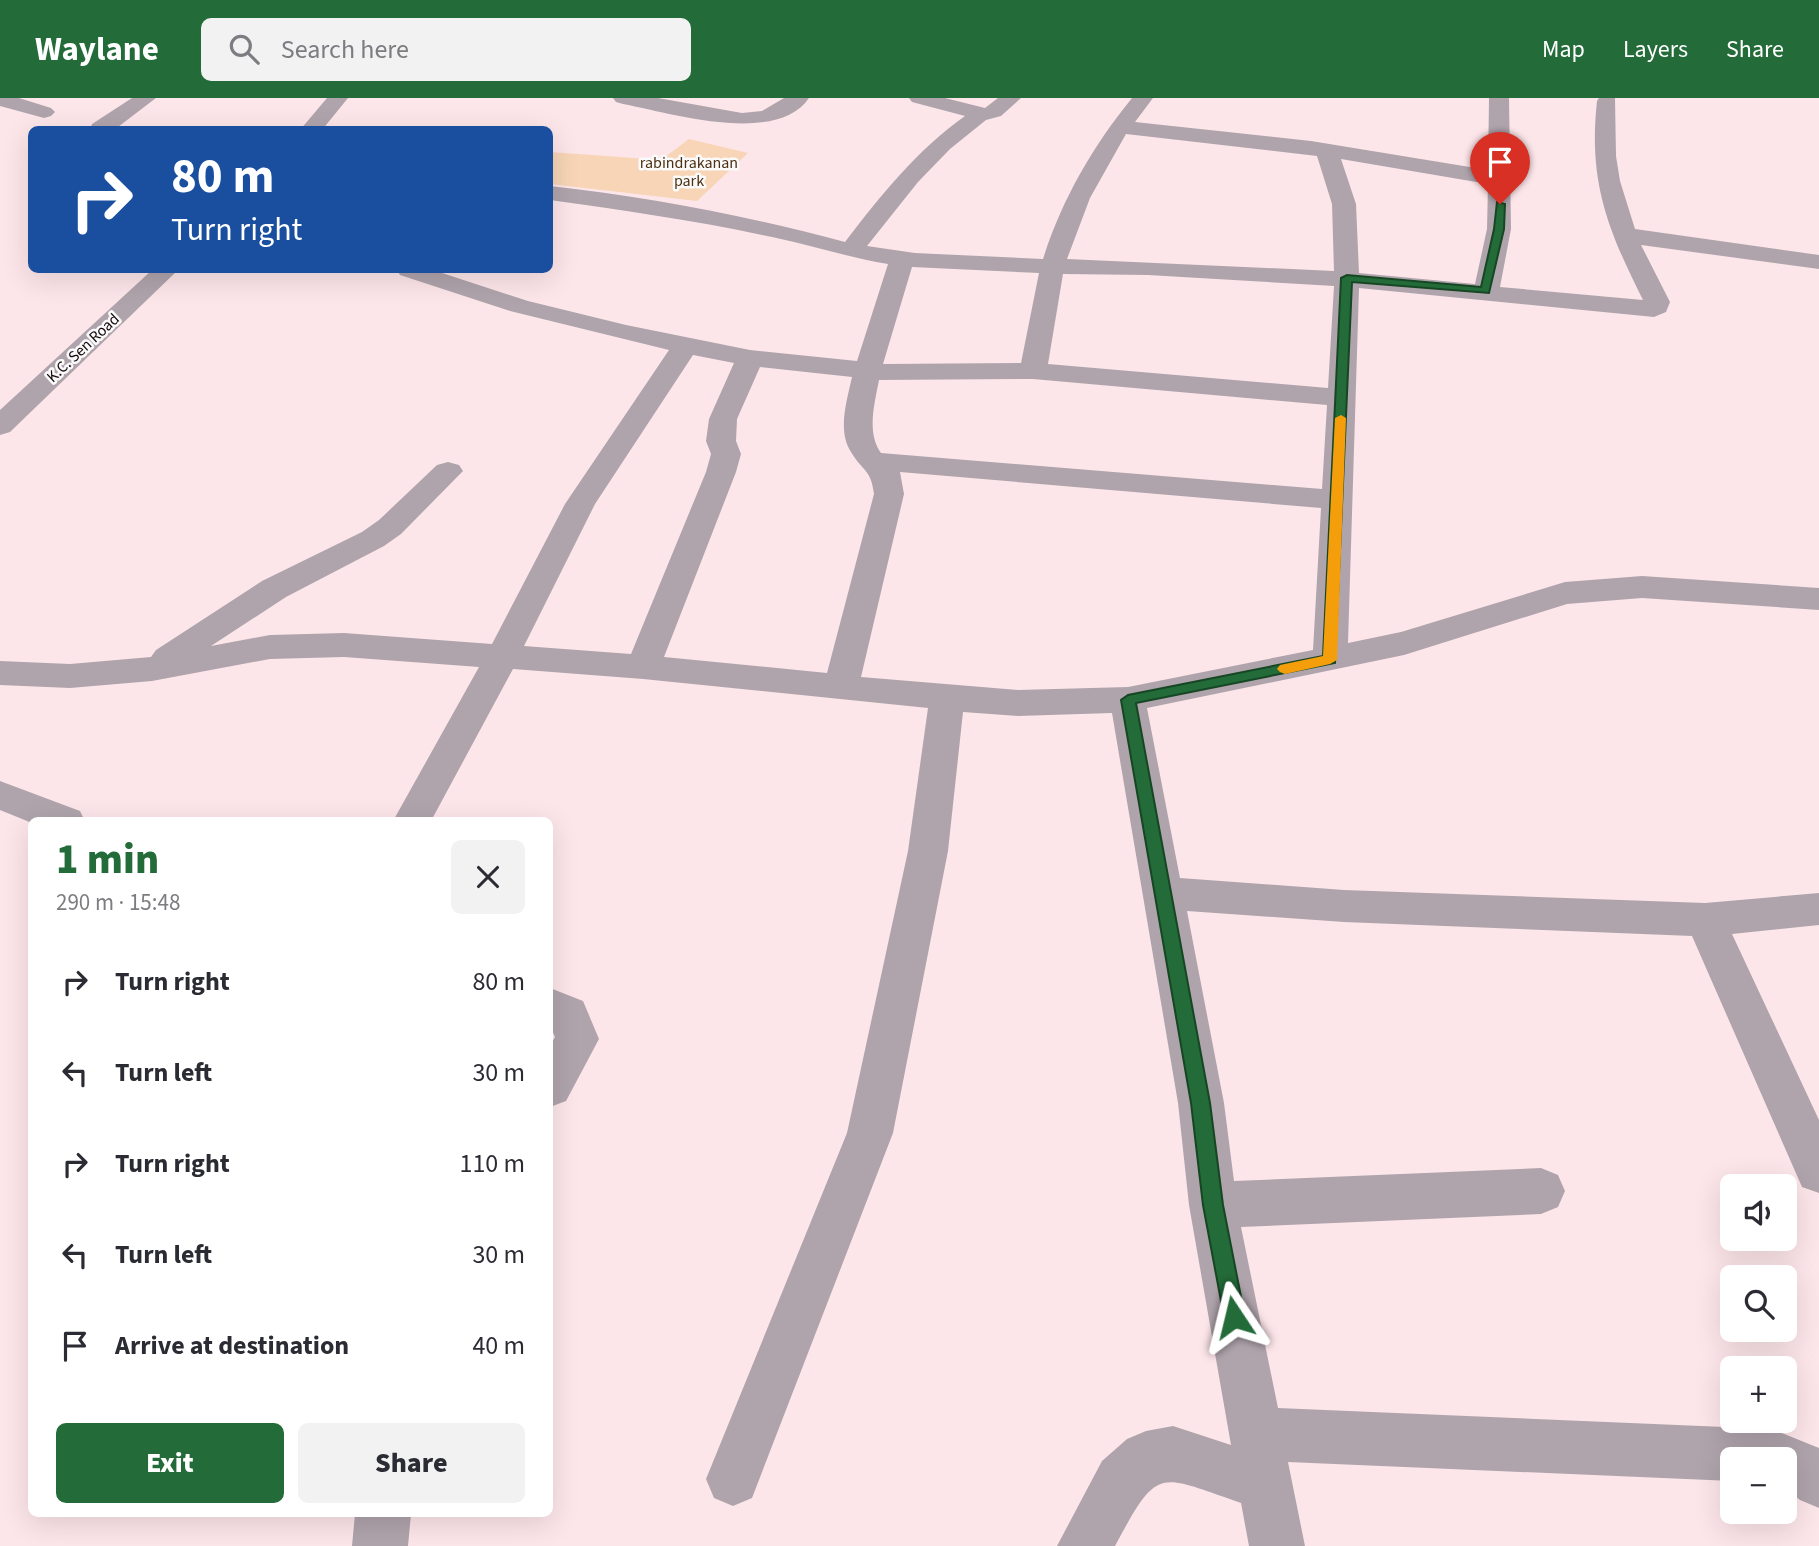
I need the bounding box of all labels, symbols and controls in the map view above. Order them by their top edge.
search box [201,18,691,81]
text: Waylane [35,26,159,73]
icon: search [225,30,263,68]
text: Search here [281,31,409,68]
text: Map [1542,32,1585,67]
text: Layers [1623,32,1688,67]
text: Share [1726,32,1784,67]
pin [1470,132,1530,204]
text: 80 m [171,142,275,212]
icon: arrive [1481,143,1519,181]
park label: rabindrakanan park [640,152,738,192]
icon: right [56,154,147,245]
text: Turn right [171,207,302,253]
street label: K.C. Sen Road [42,308,124,388]
text: 1 min [56,830,159,890]
button: close [451,840,525,914]
text: 290 m · 15:48 [56,886,180,919]
icon: right [56,963,94,1001]
text: Turn right [115,963,230,1000]
text: 80 m [472,963,525,1000]
icon: left [56,1054,94,1092]
text: Turn left [115,1054,212,1091]
text: 30 m [472,1054,525,1091]
icon: right [56,1145,94,1183]
text: Turn right [115,1145,230,1182]
text: 110 m [459,1145,525,1182]
map controls [1720,1174,1797,1524]
button: sound [1720,1174,1797,1251]
icon: left [56,1236,94,1274]
text: Turn left [115,1236,212,1273]
text: 30 m [472,1236,525,1273]
button: search [1720,1265,1797,1342]
position arrow [1197,1280,1271,1354]
icon: arrive [56,1327,94,1365]
text: Arrive at destination [115,1327,349,1364]
text: 40 m [472,1327,525,1364]
button: + [1720,1356,1797,1433]
button: Exit [56,1423,284,1503]
button: Share [298,1423,525,1503]
button: − [1720,1447,1797,1524]

